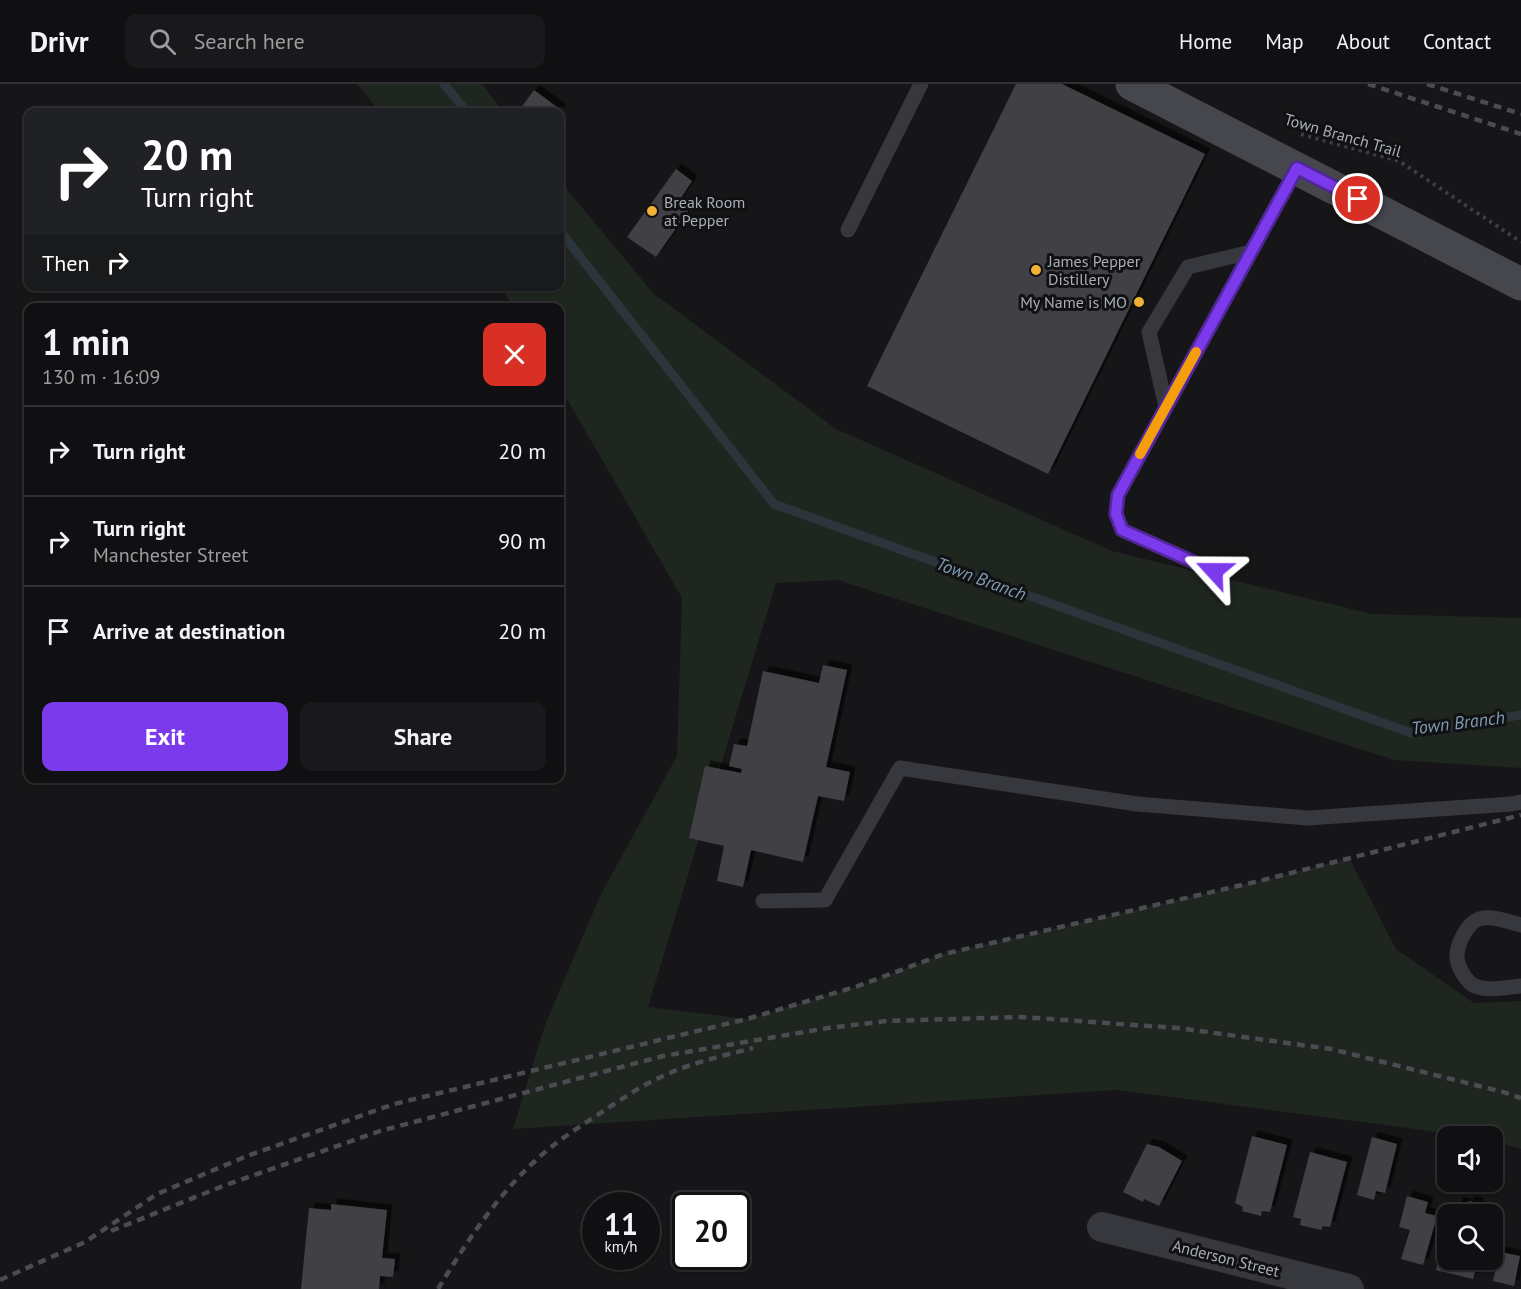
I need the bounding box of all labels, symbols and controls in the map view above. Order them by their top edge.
search box [125,14,545,68]
text: Drivr [30,23,89,60]
icon: search [146,25,179,58]
text: Search here [194,27,305,55]
text: Home [1179,28,1232,55]
text: Map [1265,28,1304,55]
text: About [1337,28,1390,55]
text: Contact [1423,28,1491,55]
street label: Town Branch Trail [1282,109,1404,161]
text: 20 m [141,127,233,182]
icon: right [42,132,120,210]
pin [1332,173,1383,224]
text: Turn right [141,180,254,214]
icon: arrive [1341,182,1374,215]
place label: Break Room at Pepper [664,192,745,230]
marker: Break Room at Pepper [645,204,659,218]
icon: right [101,246,134,279]
text: Then [42,249,89,277]
place label: James Pepper Distillery [1047,251,1141,289]
marker: James Pepper Distillery [1029,263,1043,277]
place label: My Name is MO [1020,292,1127,312]
marker: My Name is MO [1132,295,1146,309]
text: 1 min [42,318,130,365]
button: close [483,323,546,386]
text: 130 m · 16:09 [42,364,160,390]
icon: right [42,435,75,468]
text: Turn right [93,437,185,465]
text: 20 m [498,437,546,465]
text: Turn right [93,514,185,542]
icon: right [42,525,75,558]
text: 90 m [498,527,546,555]
position arrow [1182,539,1246,603]
text: Manchester Street [93,542,248,568]
water label: Town Branch [933,552,1029,605]
icon: arrive [42,615,75,648]
text: Arrive at destination [93,617,285,645]
text: 20 m [498,617,546,645]
button: Exit [42,702,288,771]
button: Share [300,702,546,771]
water label: Town Branch [1410,705,1506,740]
map controls [1437,1126,1503,1270]
button: sound [1437,1126,1503,1192]
speed limit sign: 20 [672,1192,750,1270]
text: 11 [604,1204,638,1243]
button: search [1437,1204,1503,1270]
street label: Anderson Street [1170,1235,1282,1281]
text: km/h [605,1237,637,1256]

